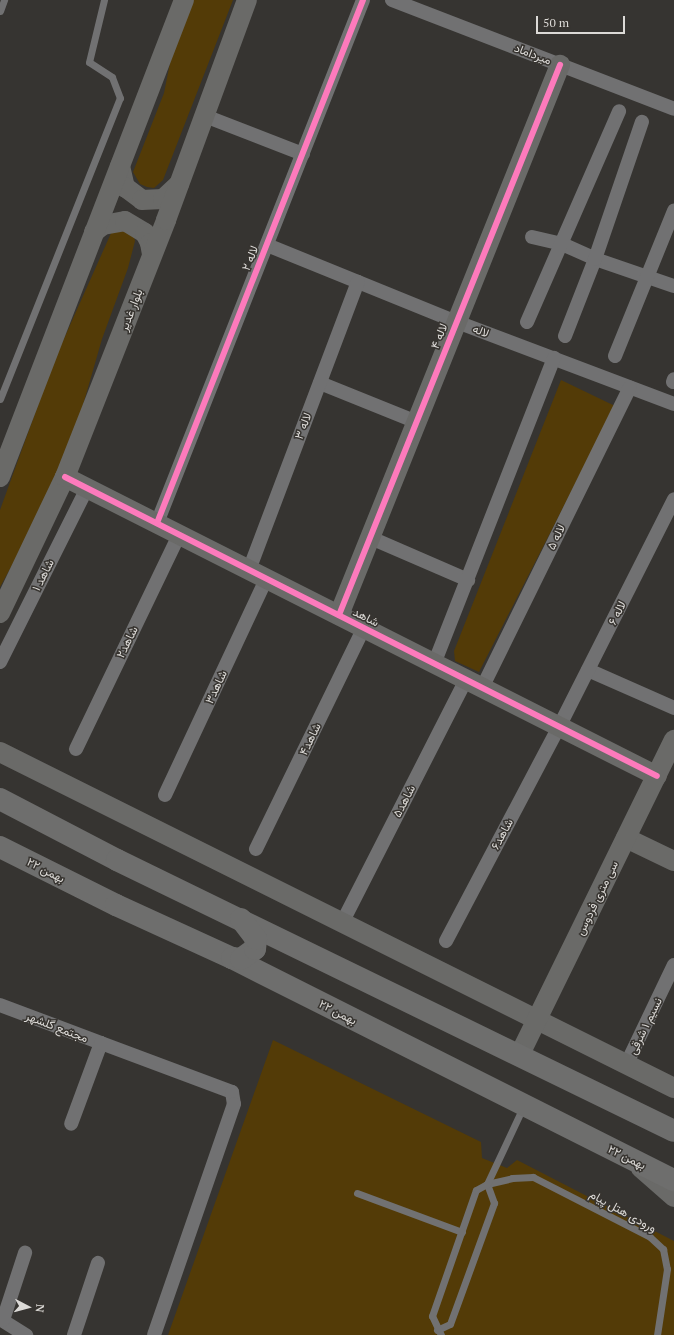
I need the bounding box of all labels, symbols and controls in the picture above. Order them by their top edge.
scale bar [538,8,627,34]
text: 50 m [543,15,569,30]
street label: میرداماد [512,40,554,68]
street label: لاله ۲ [239,243,261,273]
street label: بلوار غدیر [116,287,146,333]
street label: لاله ۴ [427,321,451,351]
street label: لاله [471,321,491,341]
street label: لاله ۳ [291,411,315,441]
street label: لاله ۵ [544,522,568,552]
street label: شاهد ۱ [29,557,57,593]
street label: لاله ۶ [605,598,629,628]
street label: شاهد [351,604,381,630]
street label: شاهد۲ [113,624,141,660]
street label: شاهد۳ [202,668,230,706]
street label: شاهد۴ [296,720,324,758]
street label: شاهد۵ [390,782,418,820]
street label: شاهد۶ [488,816,516,852]
street label: ۲۲ بهمن [25,854,67,886]
street label: سی متری فردوس [573,858,621,938]
street label: نسیم ۱ شرقی [625,995,665,1057]
street label: ۲۲ بهمن [317,996,359,1028]
street label: مجتمع گلشهر [24,1008,90,1046]
street label: ۲۲ بهمن [606,1142,648,1172]
street label: ورودی هتل پیام [587,1187,659,1235]
north arrow [8,1287,48,1327]
text: N [33,1303,47,1313]

